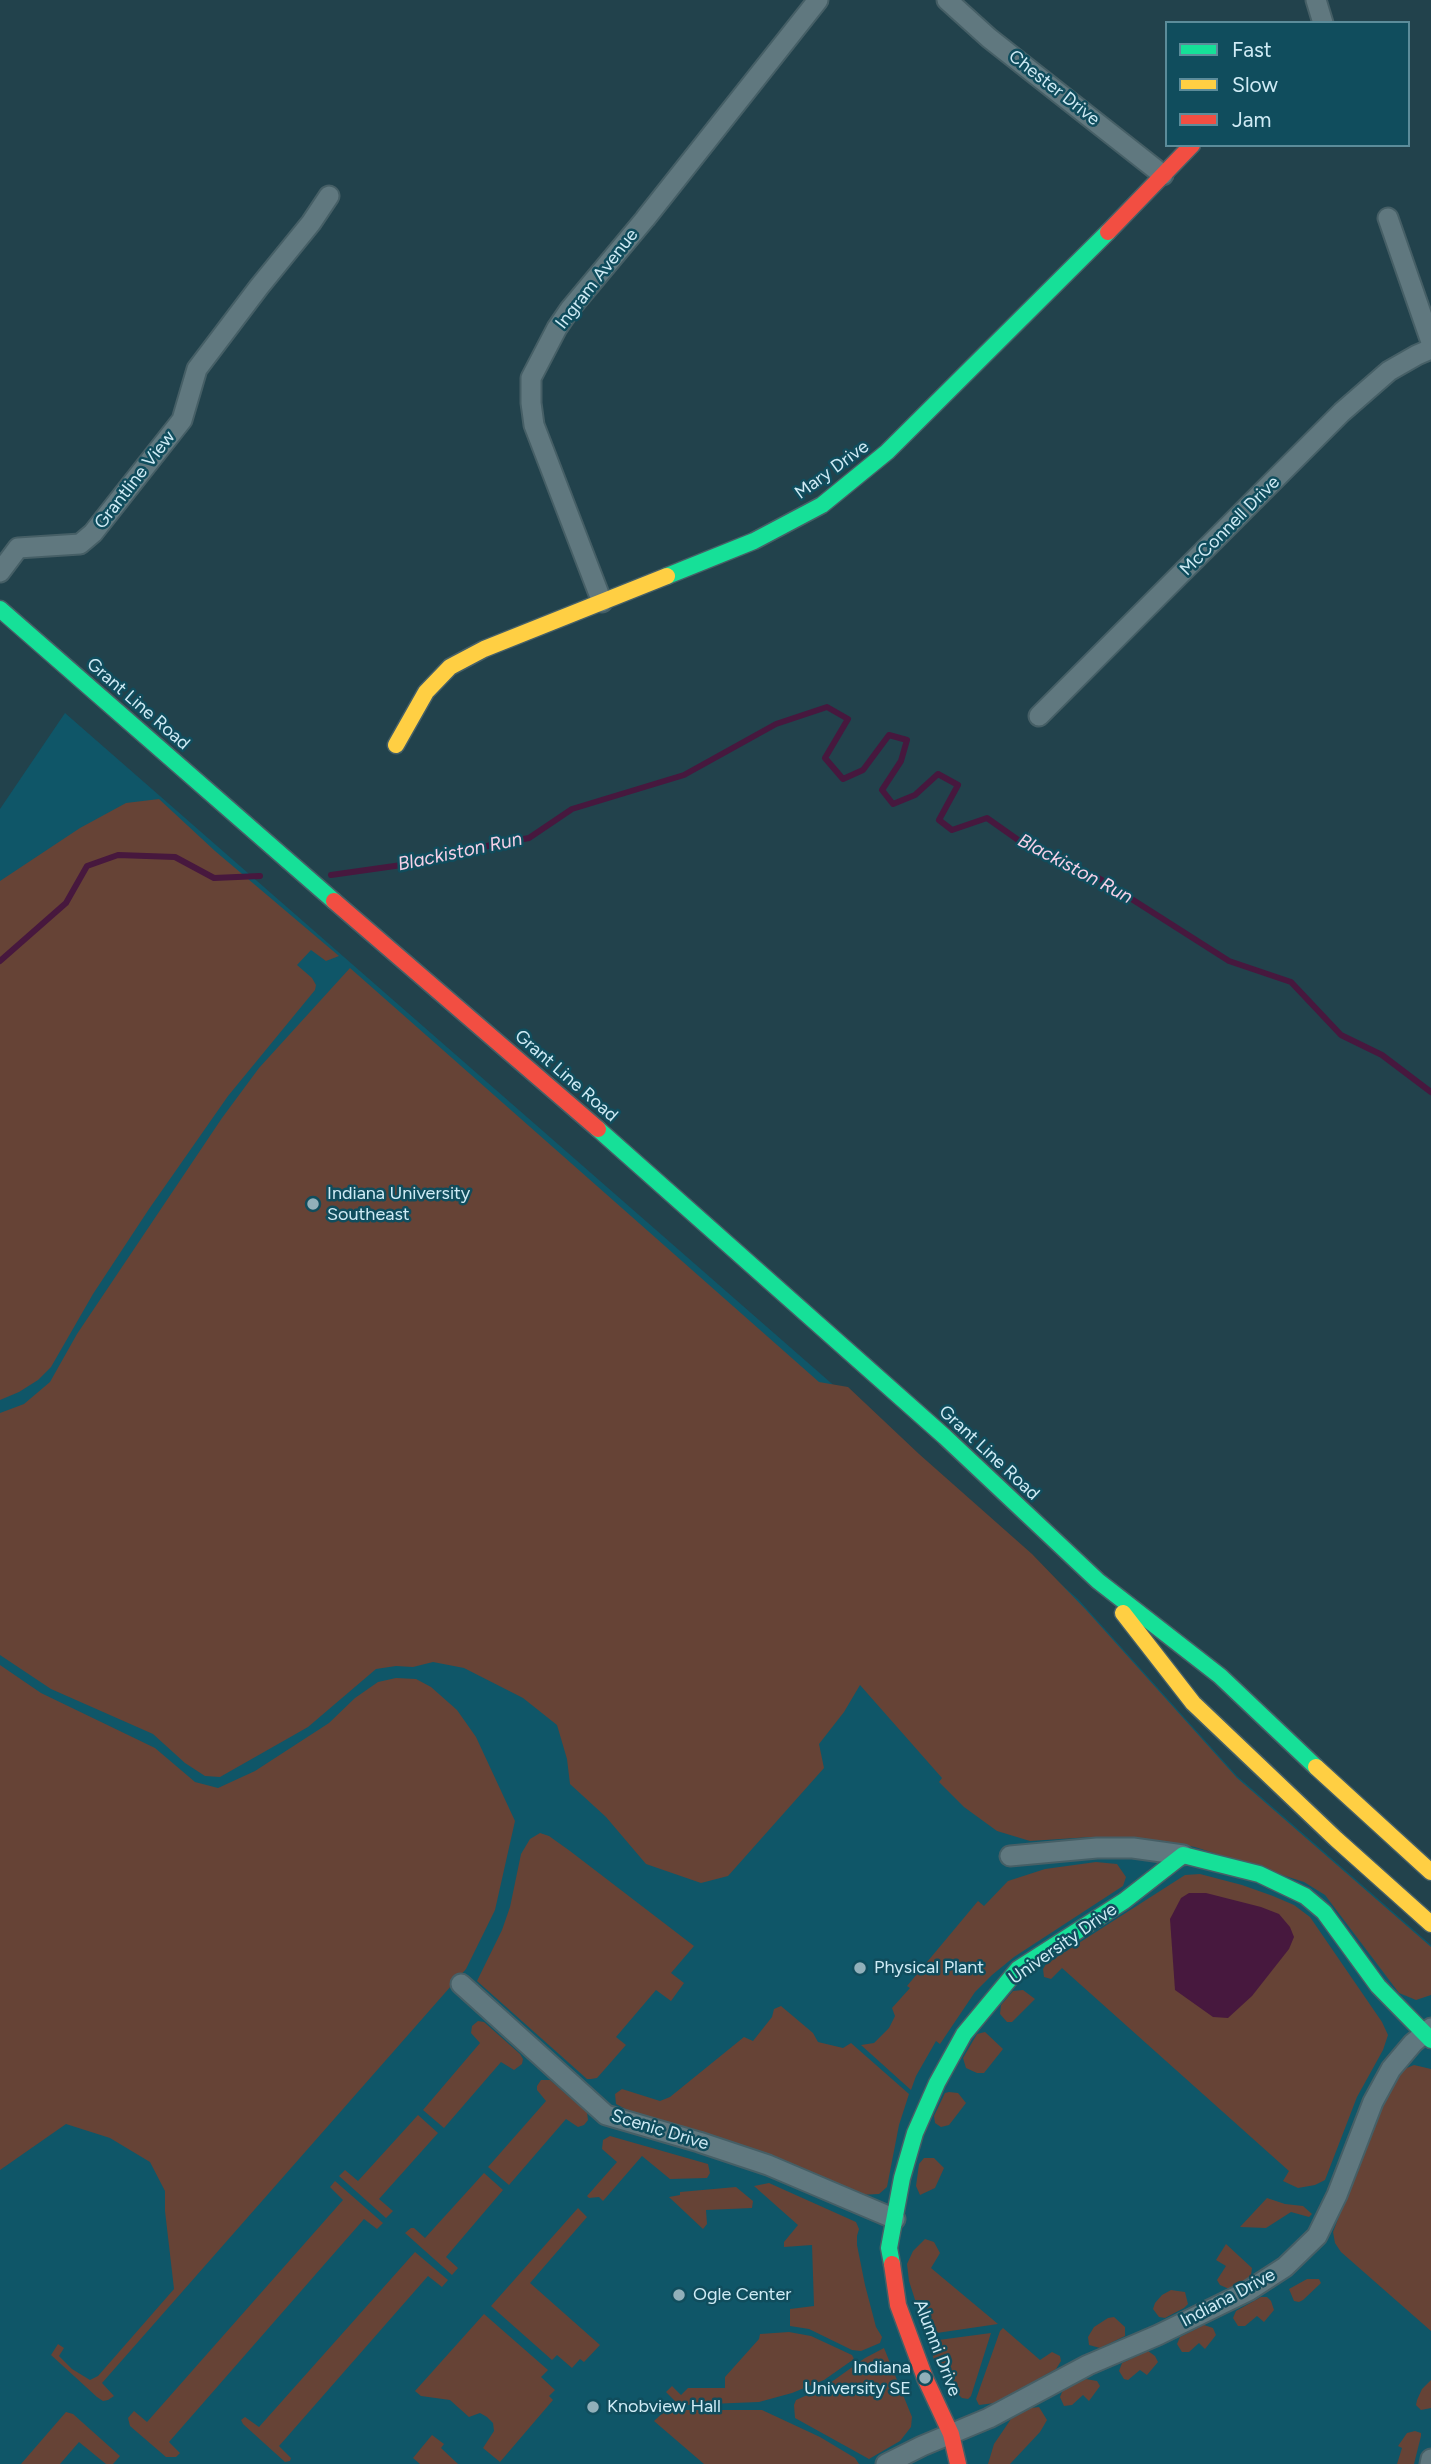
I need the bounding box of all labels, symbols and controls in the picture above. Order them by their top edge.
legend [1165,21,1410,147]
text: Fast [1232,37,1272,62]
street label: Chester Drive [1004,46,1104,130]
text: Slow [1232,72,1278,97]
text: Jam [1232,107,1271,132]
street label: Ingram Avenue [551,225,643,333]
street label: Grantline View [90,427,180,533]
street label: Mary Drive [791,436,873,504]
street label: McConnell Drive [1176,472,1284,580]
street label: Grant Line Road [82,653,194,755]
water label: Blackiston Run [396,828,524,876]
water label: Blackiston Run [1014,829,1136,909]
street label: Grant Line Road [510,1025,622,1127]
place label: Indiana University Southeast [327,1183,470,1226]
marker: Indiana University Southeast [305,1196,321,1212]
street label: Grant Line Road [934,1401,1044,1505]
street label: University Drive [1005,1899,1121,1989]
place label: Physical Plant [874,1957,984,1979]
marker: Physical Plant [852,1960,868,1976]
street label: Scenic Drive [609,2105,711,2155]
street label: Indiana Drive [1177,2264,1279,2332]
place label: Ogle Center [693,2284,791,2306]
marker: Ogle Center [671,2287,687,2303]
street label: Alumni Drive [909,2297,965,2399]
place label: Indiana University SE [804,2357,911,2400]
marker: Indiana University SE [917,2370,933,2386]
place label: Knobview Hall [607,2396,721,2418]
marker: Knobview Hall [585,2399,601,2415]

